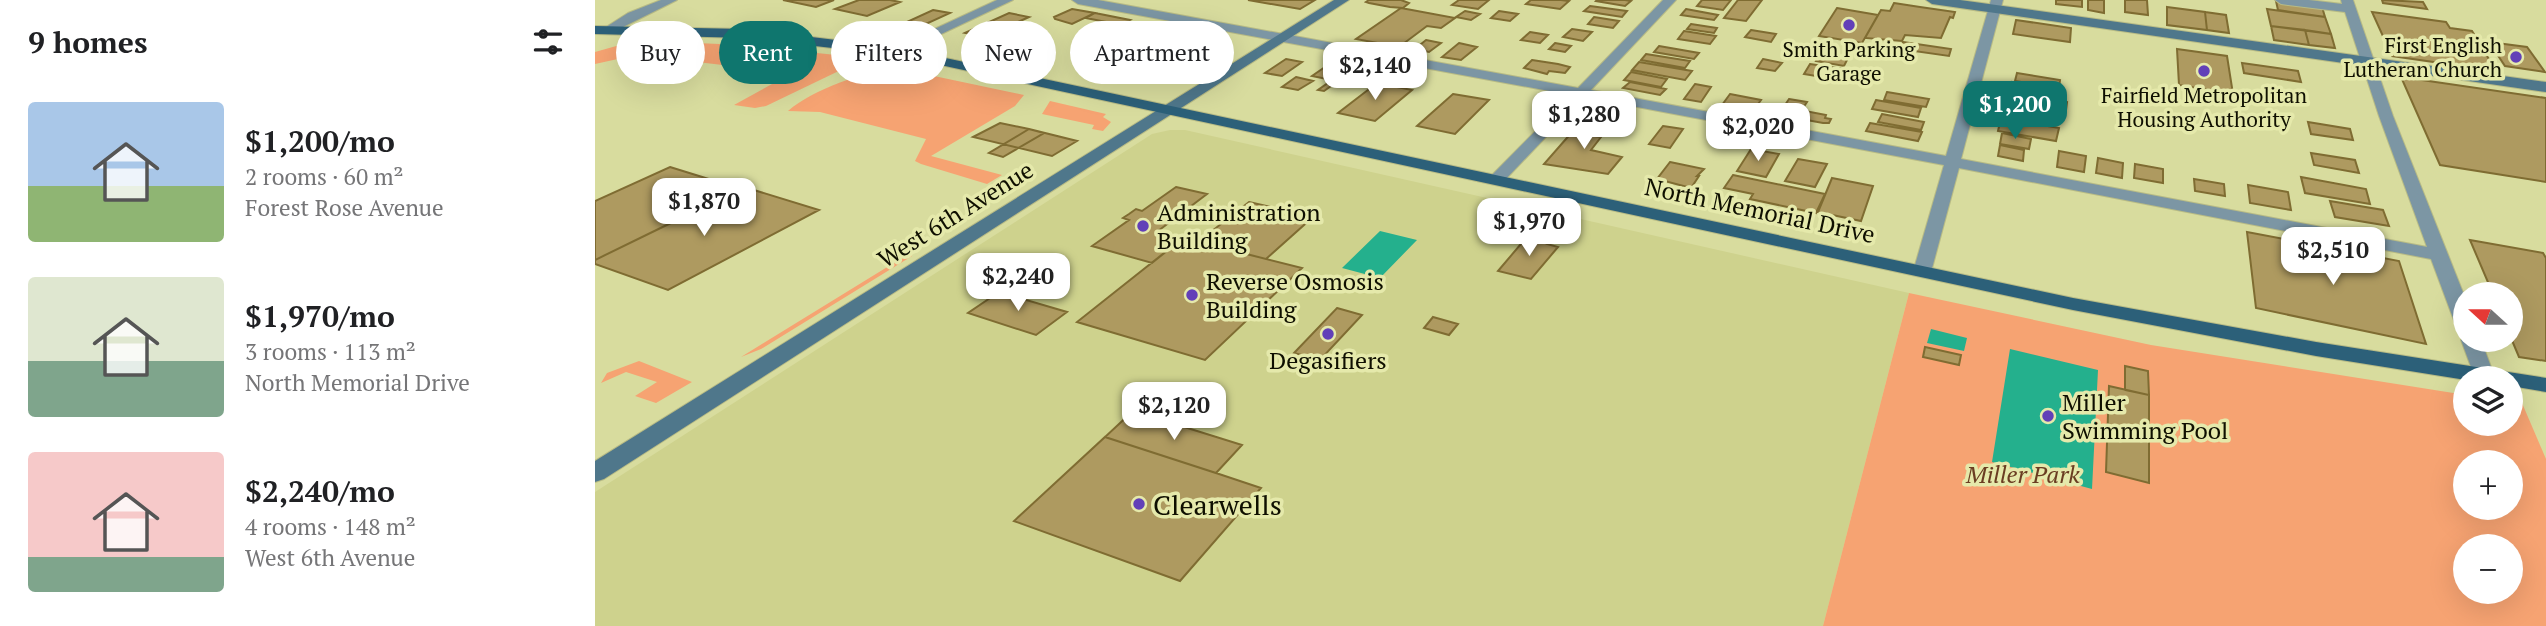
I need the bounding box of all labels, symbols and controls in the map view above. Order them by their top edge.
marker: Smith Parking Garage [1841,17,1857,33]
chip: Buy [616,21,705,84]
chip: Rent [719,21,817,84]
chip: Filters [831,21,947,84]
chip: New [961,21,1056,84]
chip: Apartment [1070,21,1234,84]
text: 9 homes [28,22,147,62]
icon: filters [529,23,567,61]
place label: First English Lutheran Church [2343,31,2502,83]
place label: Smith Parking Garage [1783,35,1916,87]
pin: $2,140 [1318,42,1432,102]
text: $2,140 [1339,49,1411,80]
marker: First English Lutheran Church [2508,49,2524,65]
marker: Fairfield Metropolitan Housing Authority [2196,63,2212,79]
place label: Fairfield Metropolitan Housing Authority [2101,81,2307,133]
pin: $1,200 [1958,82,2072,141]
text: $1,200 [1979,88,2051,119]
pin: $1,280 [1527,92,1641,151]
text: $1,280 [1548,98,1620,129]
pin: $2,020 [1701,104,1815,163]
text: $2,020 [1722,110,1794,141]
text: $1,200/mo [245,121,395,161]
icon: home [84,130,168,214]
street label: West 6th Avenue [871,153,1039,275]
text: 2 rooms · 60 m² [245,161,404,192]
street label: North Memorial Drive [1642,170,1878,250]
pin: $1,870 [647,178,761,238]
text: $1,870 [668,185,740,216]
text: Forest Rose Avenue [245,192,444,223]
place label: Administration Building [1157,196,1320,256]
pin: $1,970 [1472,198,1586,258]
text: $1,970 [1493,205,1565,236]
marker: Administration Building [1135,218,1151,234]
pin: $2,510 [2276,228,2390,287]
text: $2,510 [2297,234,2369,265]
pin: $2,240 [961,254,1075,313]
text: $2,240 [982,260,1054,291]
place label: Reverse Osmosis Building [1206,265,1384,325]
north arrow [2453,282,2523,352]
map controls [2453,282,2523,604]
marker: Reverse Osmosis Building [1184,287,1200,303]
text: $1,970/mo [245,296,395,336]
icon: home [84,305,168,389]
marker: Degasifiers [1320,326,1336,342]
text: 3 rooms · 113 m² [245,336,416,367]
place label: Degasifiers [1269,344,1387,376]
button: layers [2453,366,2523,436]
text: North Memorial Drive [245,367,470,398]
pin: $2,120 [1117,382,1231,442]
place label: Miller Swimming Pool [2062,386,2228,446]
text: $2,120 [1138,389,1210,420]
marker: Miller Swimming Pool [2040,408,2056,424]
button: + [2453,450,2523,520]
park label: Miller Park [1965,458,2080,490]
text: $2,240/mo [245,471,395,511]
icon: home [84,480,168,564]
place label: Clearwells [1153,486,1282,523]
marker: Clearwells [1131,496,1147,512]
text: 4 rooms · 148 m² [245,511,416,542]
button: − [2453,534,2523,604]
text: West 6th Avenue [245,542,415,573]

